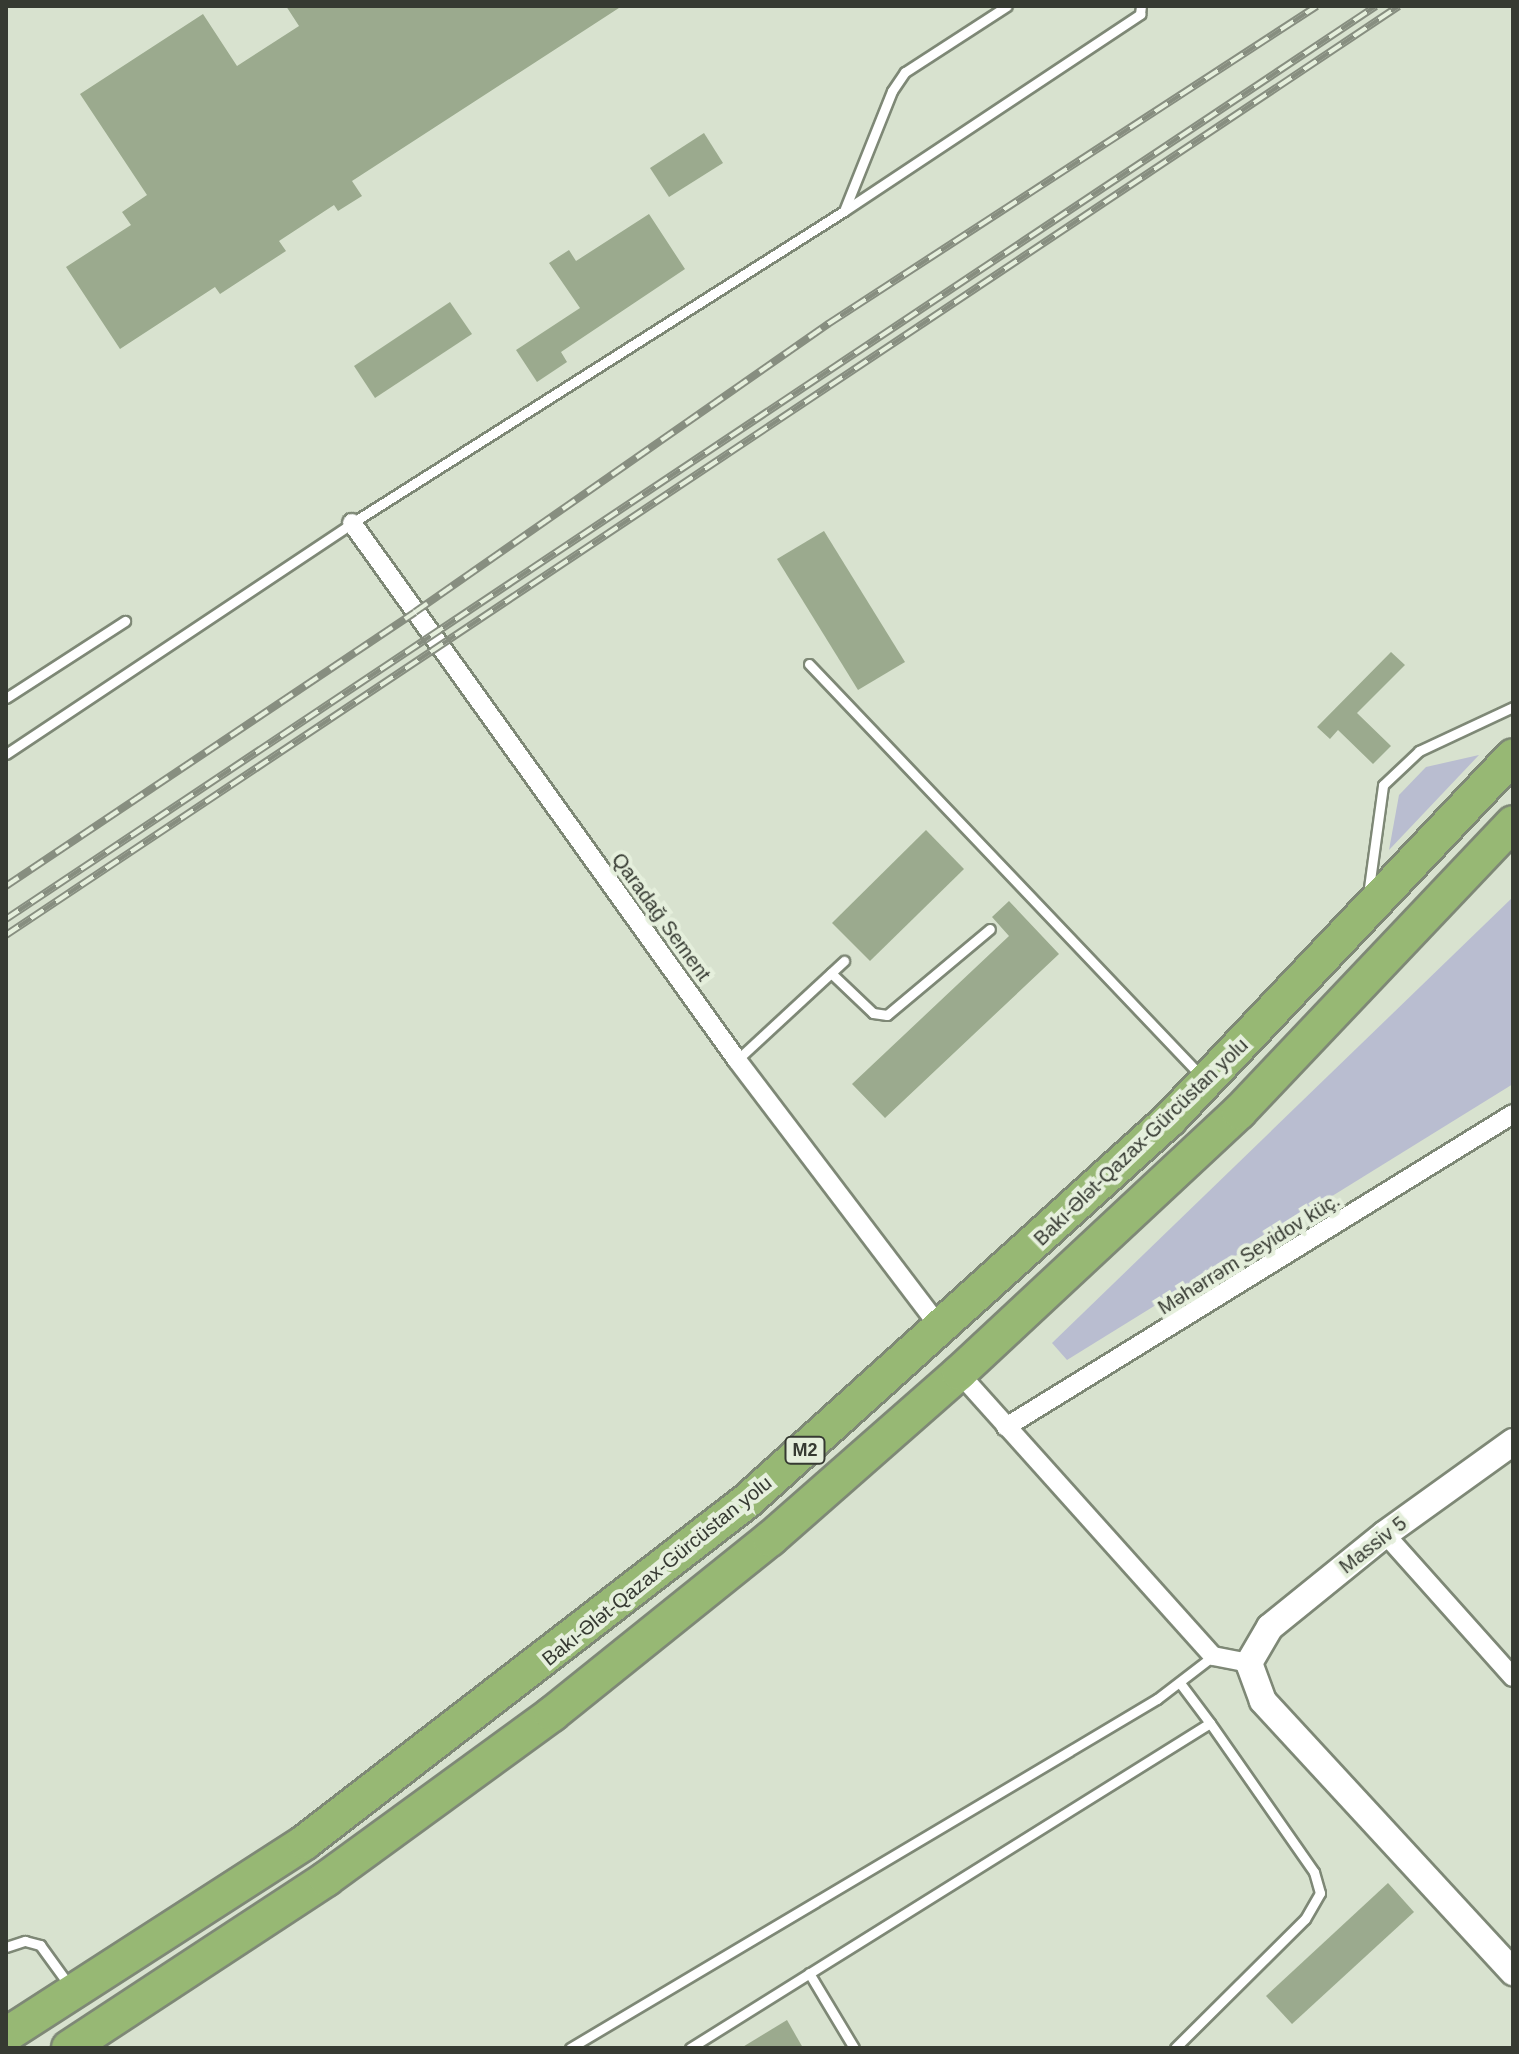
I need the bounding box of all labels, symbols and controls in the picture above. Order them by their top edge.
street label: Qaradağ Sement [607,848,715,986]
street label: Bakı-Ələt-Qazax-Gürcüstan yolu [1029,1033,1253,1251]
street label: Məhərrəm Seyidov küç. [1154,1188,1344,1320]
road number: M2 [783,1436,827,1464]
street label: Bakı-Ələt-Qazax-Gürcüstan yolu [537,1471,777,1671]
street label: Massiv 5 [1335,1511,1411,1579]

